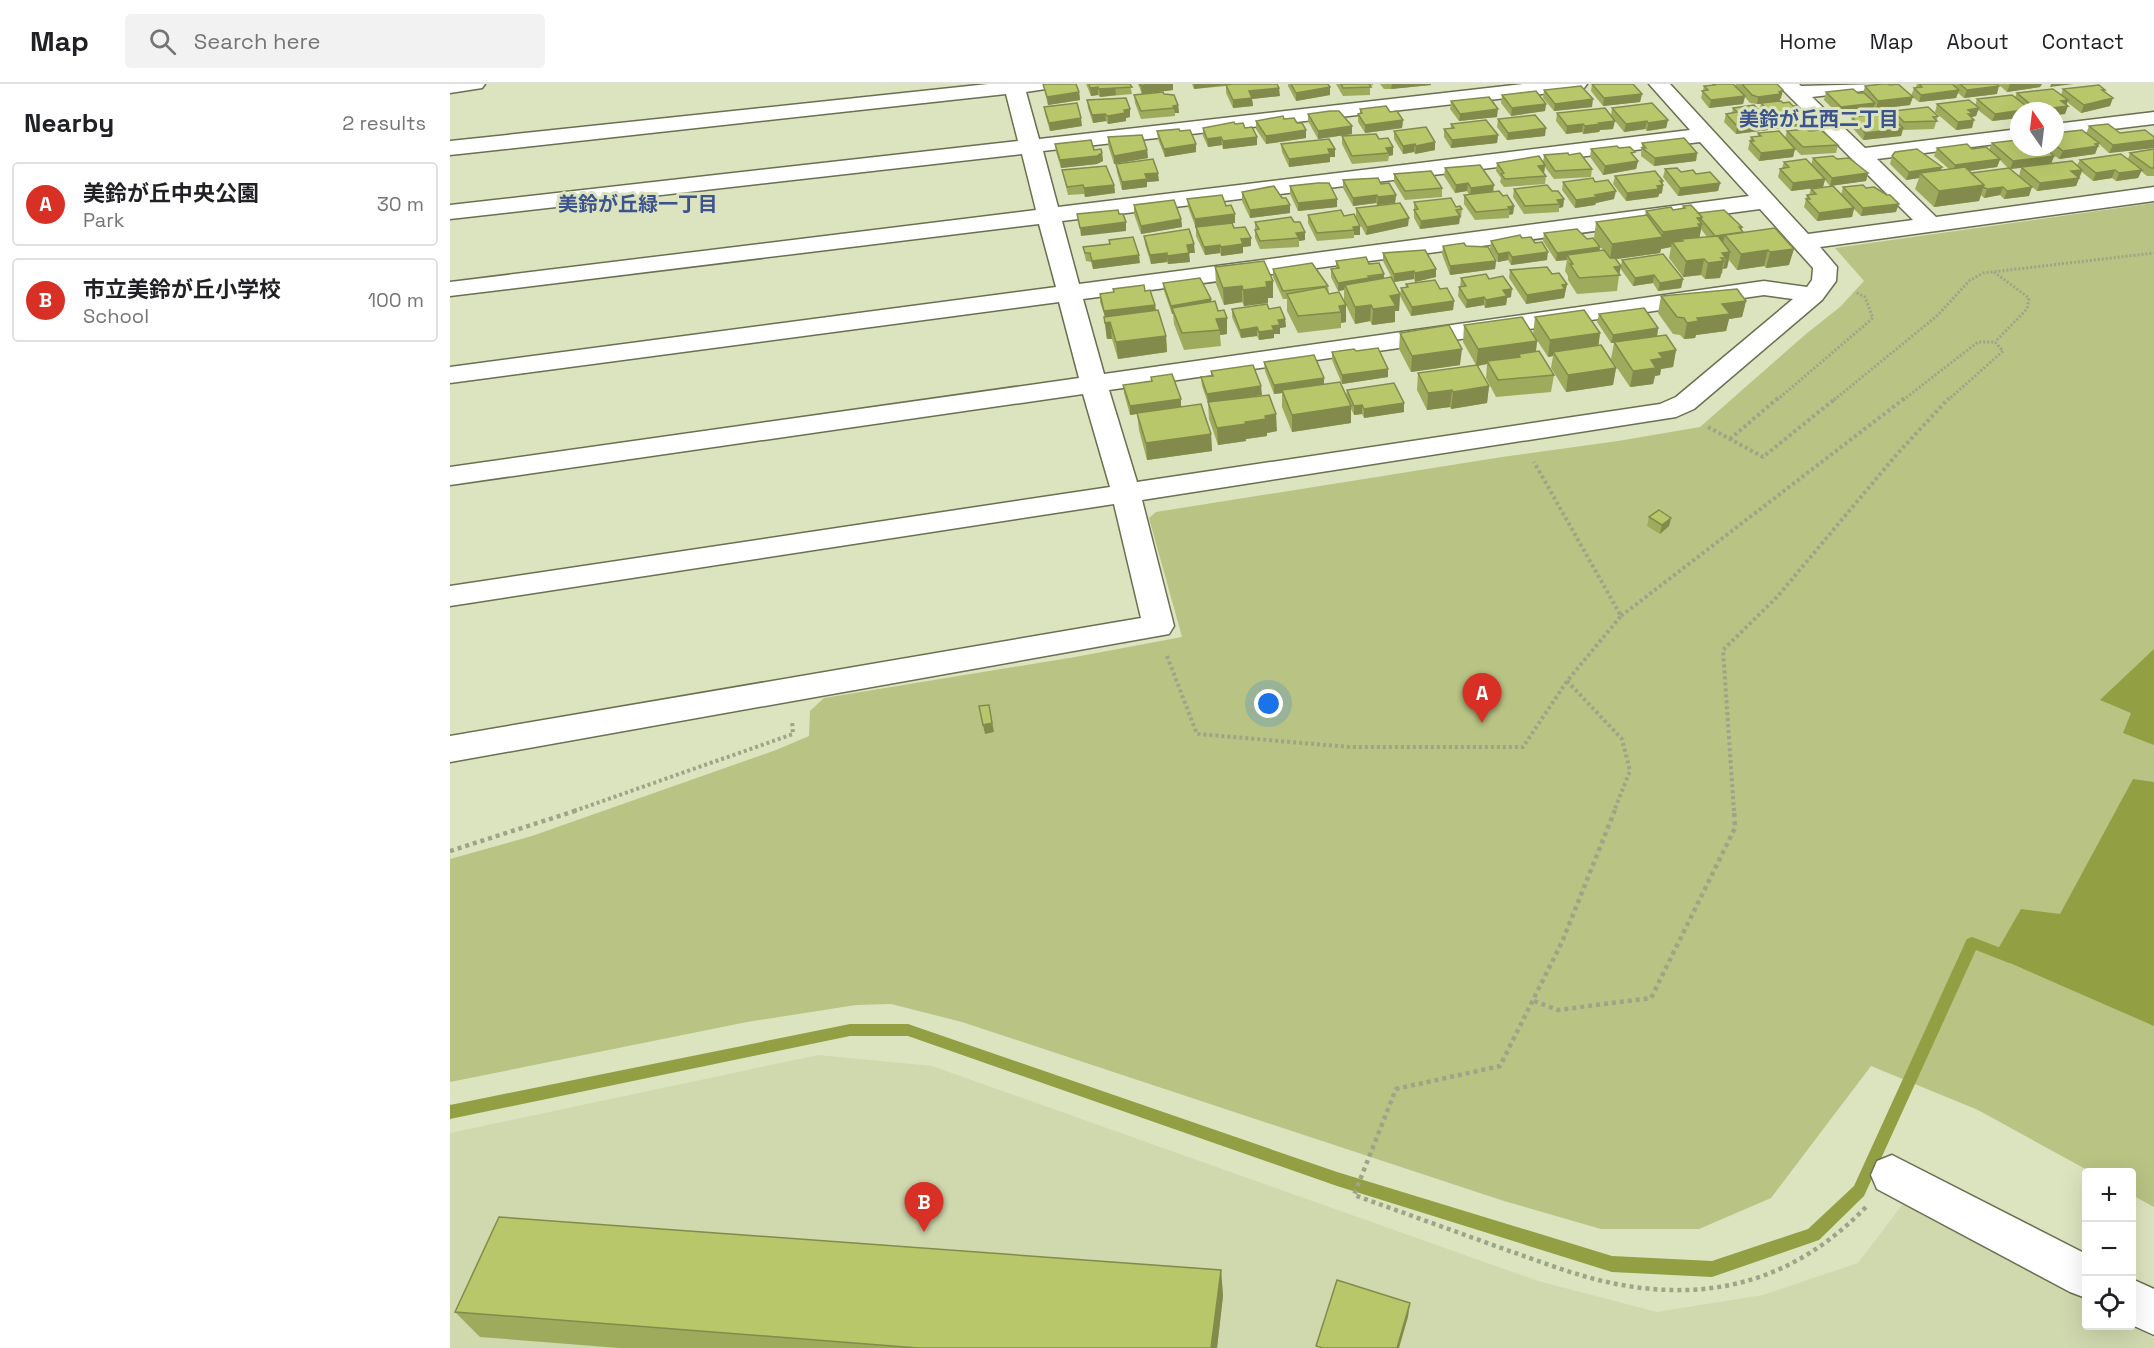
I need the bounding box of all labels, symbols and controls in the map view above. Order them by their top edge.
search box [125,14,545,68]
text: Map [30,23,89,59]
icon: search [146,25,179,58]
text: Search here [194,27,321,55]
text: Home [1779,28,1837,55]
text: Map [1870,28,1914,55]
text: About [1947,28,2009,55]
text: Contact [2042,28,2124,55]
north arrow [2010,102,2064,156]
text: Nearby [24,106,114,140]
district label: 美鈴が丘西二丁目 [1739,106,1899,132]
text: 2 results [342,110,426,136]
text: 美鈴が丘中央公園 [83,179,259,207]
text: A [39,191,52,217]
text: 30 m [377,191,424,217]
district label: 美鈴が丘緑一丁目 [558,191,718,217]
text: Park [83,207,125,233]
text: 市立美鈴が丘小学校 [83,275,281,303]
text: B [39,287,52,313]
text: 100 m [368,287,424,313]
text: School [83,303,149,329]
pin: A [1462,674,1502,723]
your location [1254,689,1283,718]
map controls [2082,1168,2136,1330]
button: + [2082,1168,2136,1222]
pin: B [904,1182,944,1232]
button: − [2082,1222,2136,1276]
button: locate [2082,1276,2136,1330]

